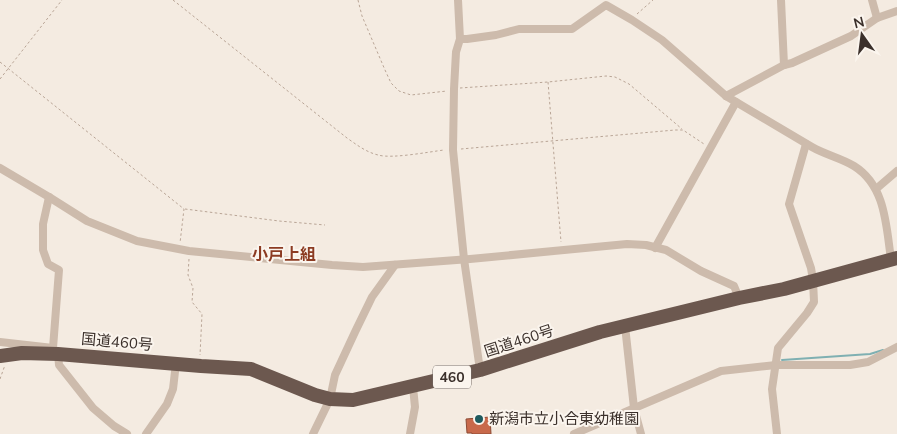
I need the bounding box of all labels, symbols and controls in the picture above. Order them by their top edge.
north arrow [837,10,887,60]
text: N [852,12,866,33]
district label: 小戸上組 [252,244,316,266]
street label: 国道460号 [482,320,556,362]
street label: 国道460号 [80,329,154,355]
road number: 460 [433,366,471,388]
place label: 新潟市立小合東幼稚園 [489,409,639,429]
marker: 新潟市立小合東幼稚園 [473,413,485,425]

